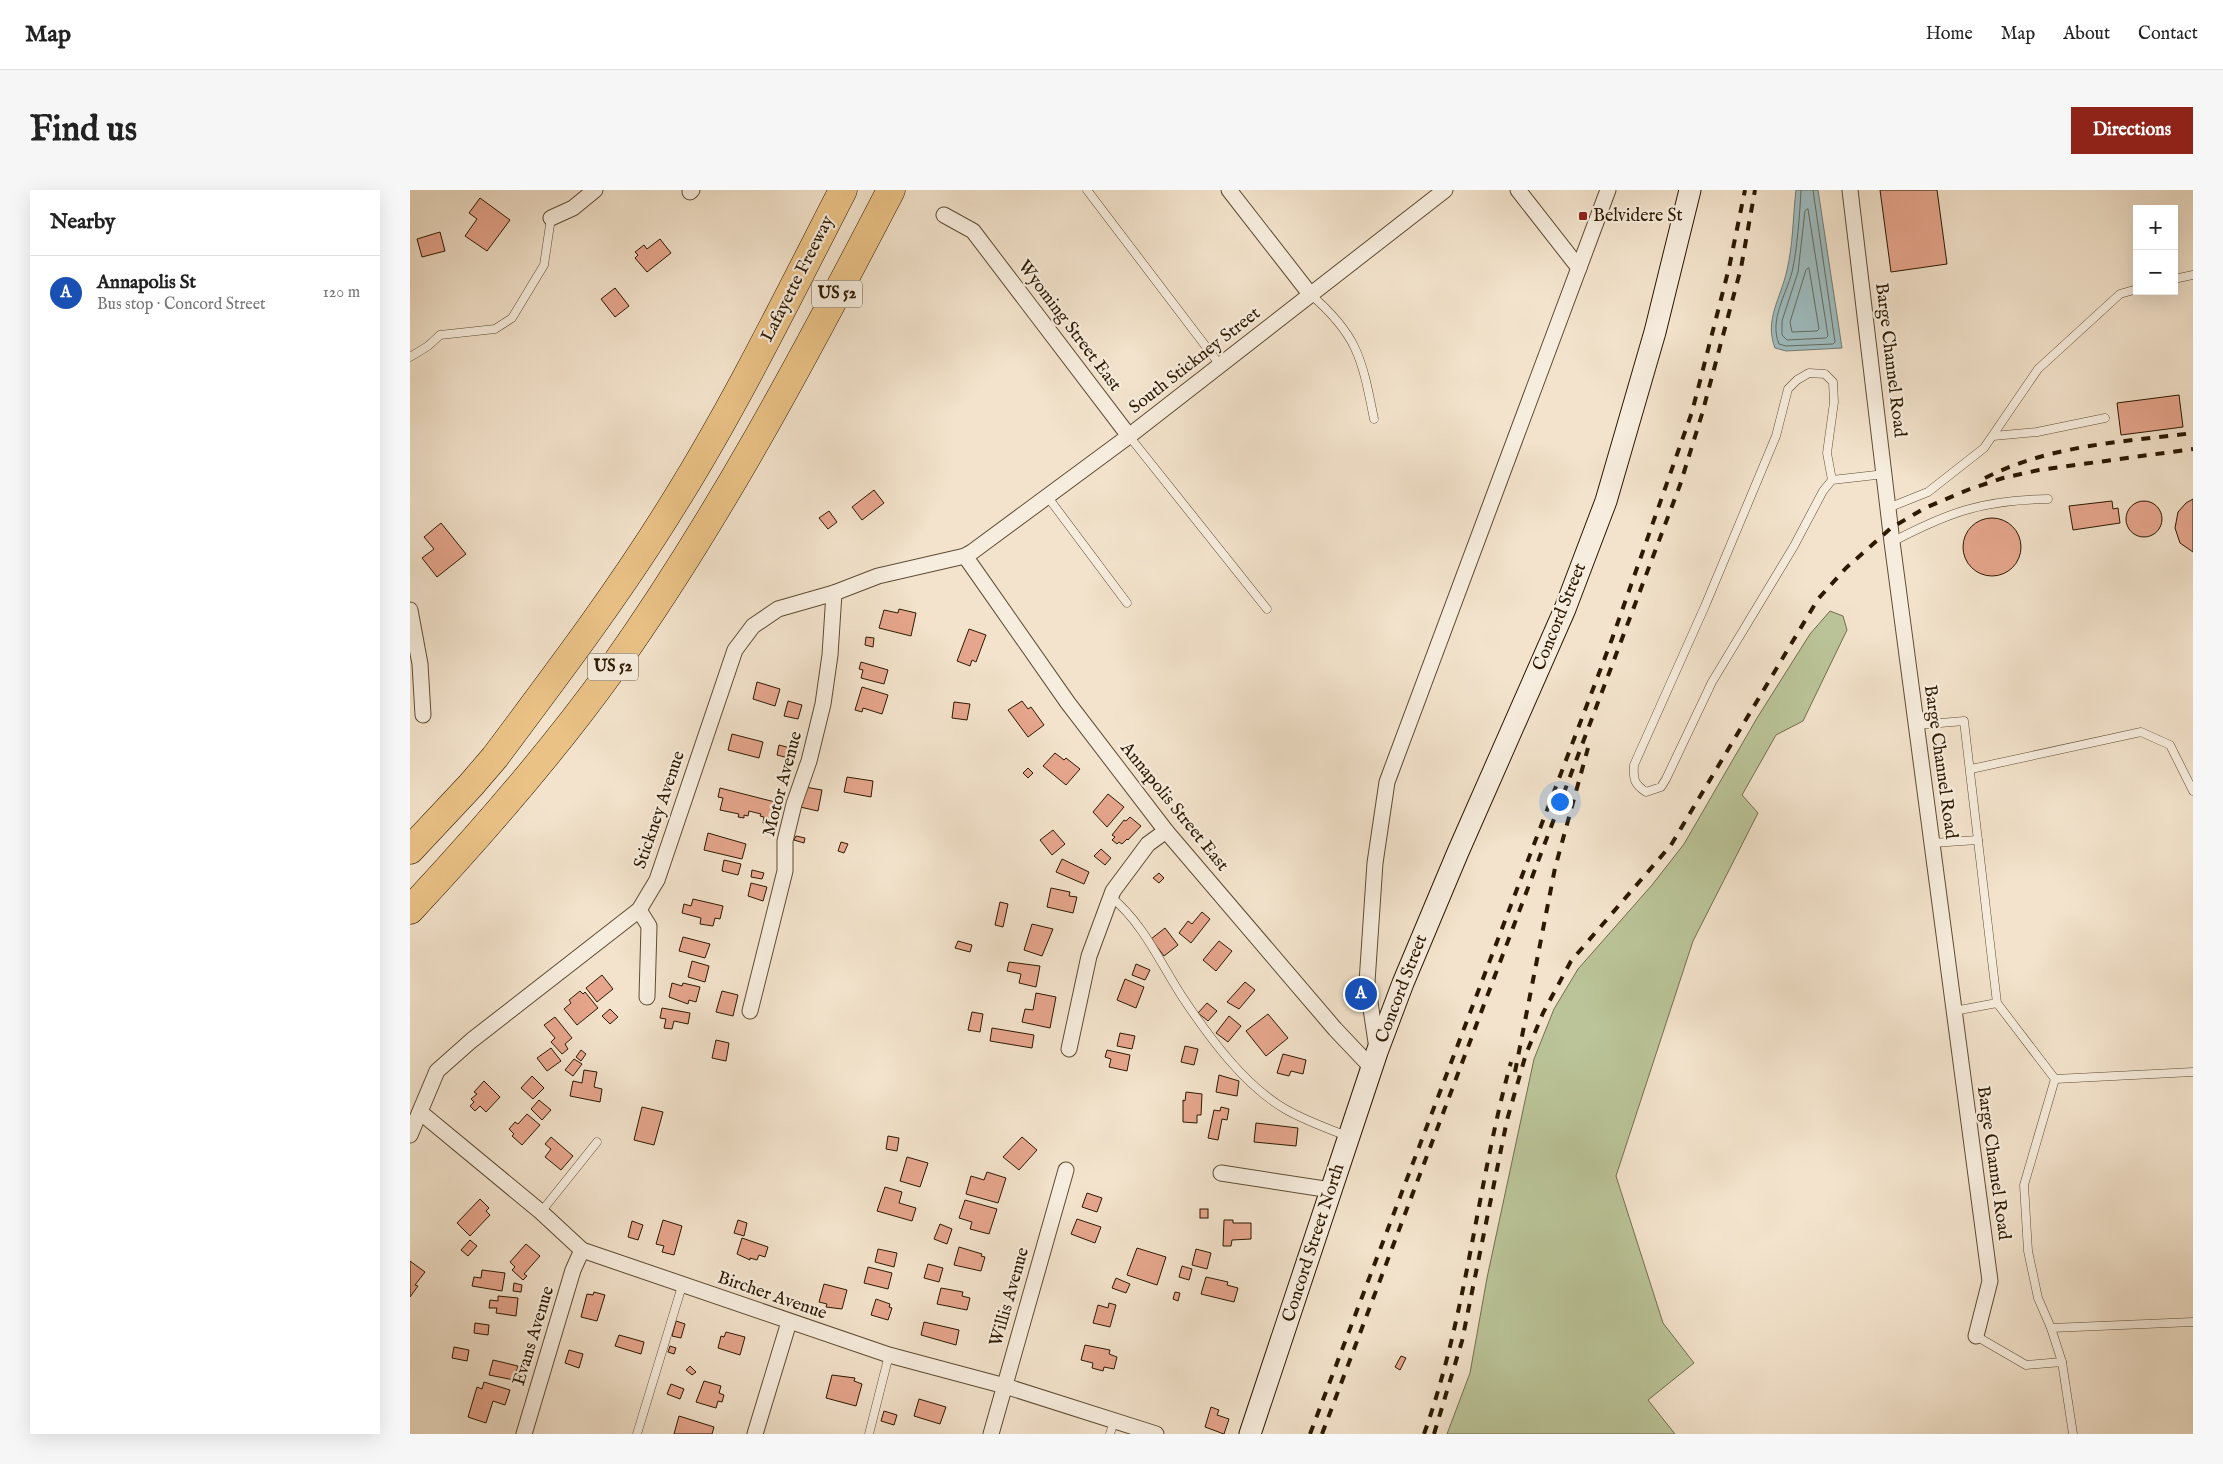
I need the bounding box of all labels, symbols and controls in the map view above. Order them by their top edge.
text: Map [25,19,71,50]
text: Home [1926,23,1973,46]
text: Map [2001,23,2035,46]
text: About [2063,23,2110,46]
text: Contact [2138,23,2198,46]
button: Directions [2071,107,2193,154]
text: Find us [30,108,137,153]
place label: Belvidere St [1593,205,1683,228]
map controls [2133,205,2178,295]
button: + [2133,205,2178,250]
text: Nearby [50,209,115,236]
marker: Belvidere St [1577,210,1589,222]
street label: Lafayette Freeway [756,212,840,346]
button: − [2133,250,2178,295]
street label: Wyoming Street East [1012,256,1126,396]
text: Annapolis St [97,271,196,295]
road number: US 52 [812,280,862,308]
street label: Barge Channel Road [1869,281,1911,439]
text: A [61,283,71,303]
text: 120 m [323,283,360,303]
text: Bus stop · Concord Street [97,295,266,315]
street label: South Stickney Street [1125,302,1265,420]
street label: Concord Street [1528,560,1592,674]
road number: US 52 [588,654,638,681]
street label: Barge Channel Road [1918,683,1962,841]
street label: Motor Avenue [758,729,808,839]
street label: Annapolis Street East [1114,737,1233,876]
street label: Stickney Avenue [629,748,691,872]
your location [1547,789,1573,815]
street label: Concord Street [1371,932,1433,1046]
pin: A [1345,975,1377,1013]
street label: Barge Channel Road [1971,1084,2015,1242]
street label: Concord Street North [1278,1160,1351,1325]
street label: Willis Avenue [985,1245,1035,1349]
street label: Bircher Avenue [714,1267,830,1325]
street label: Evans Avenue [508,1283,560,1389]

